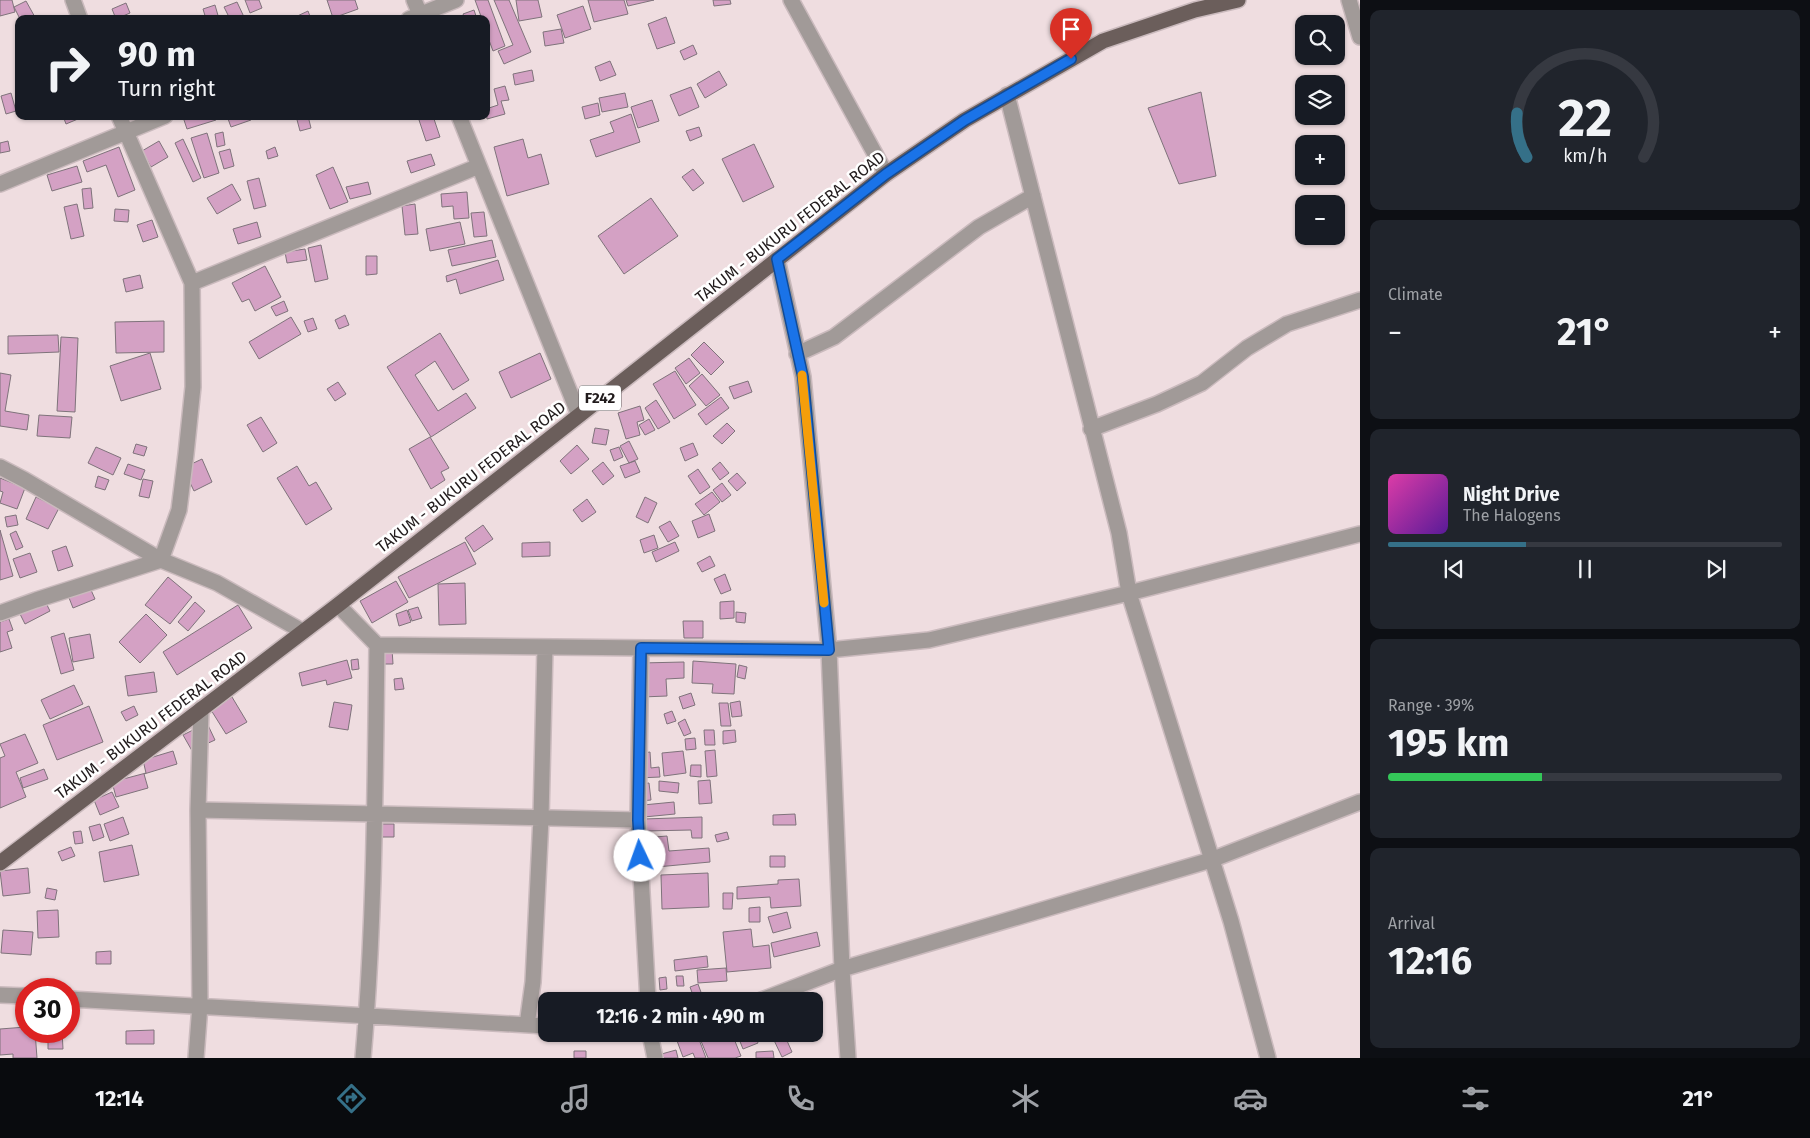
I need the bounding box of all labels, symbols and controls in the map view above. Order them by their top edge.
pin [1050,8,1092,59]
icon: arrive [1057,15,1085,43]
map controls [1295,15,1345,245]
button: search [1295,15,1345,65]
text: 90 m [118,33,196,75]
icon: right [35,35,100,100]
text: Turn right [118,75,215,102]
button: layers [1295,75,1345,125]
text: 22 [1558,87,1612,150]
button: + [1295,135,1345,185]
text: km/h [1563,145,1607,167]
street label: TAKUM - BUKURU FEDERAL ROAD [692,147,888,307]
button: − [1295,195,1345,245]
text: Climate [1388,285,1443,304]
text: 21° [1557,309,1613,355]
text: − [1388,316,1402,349]
text: + [1768,316,1782,349]
road number: F242 [579,386,621,410]
street label: TAKUM - BUKURU FEDERAL ROAD [373,397,569,557]
text: Night Drive [1463,483,1560,506]
text: The Halogens [1463,506,1561,525]
icon: previous [1440,555,1468,583]
icon: pause [1571,555,1599,583]
icon: next [1702,555,1730,583]
street label: TAKUM - BUKURU FEDERAL ROAD [52,647,250,803]
text: Range · 39% [1388,696,1474,715]
text: 195 km [1388,720,1509,766]
position arrow [613,829,665,881]
text: Arrival [1388,914,1435,933]
text: 12:16 [1388,938,1472,984]
speed limit sign: 30 [15,978,80,1043]
text: 12:16 · 2 min · 490 m [596,1005,765,1028]
icon: directions [334,1081,369,1116]
icon: music [558,1081,593,1116]
icon: phone [783,1081,818,1116]
icon: climate [1008,1081,1043,1116]
icon: car [1233,1081,1268,1116]
icon: filters [1458,1081,1493,1116]
text: 12:14 [95,1085,144,1112]
text: 21° [1682,1085,1715,1112]

